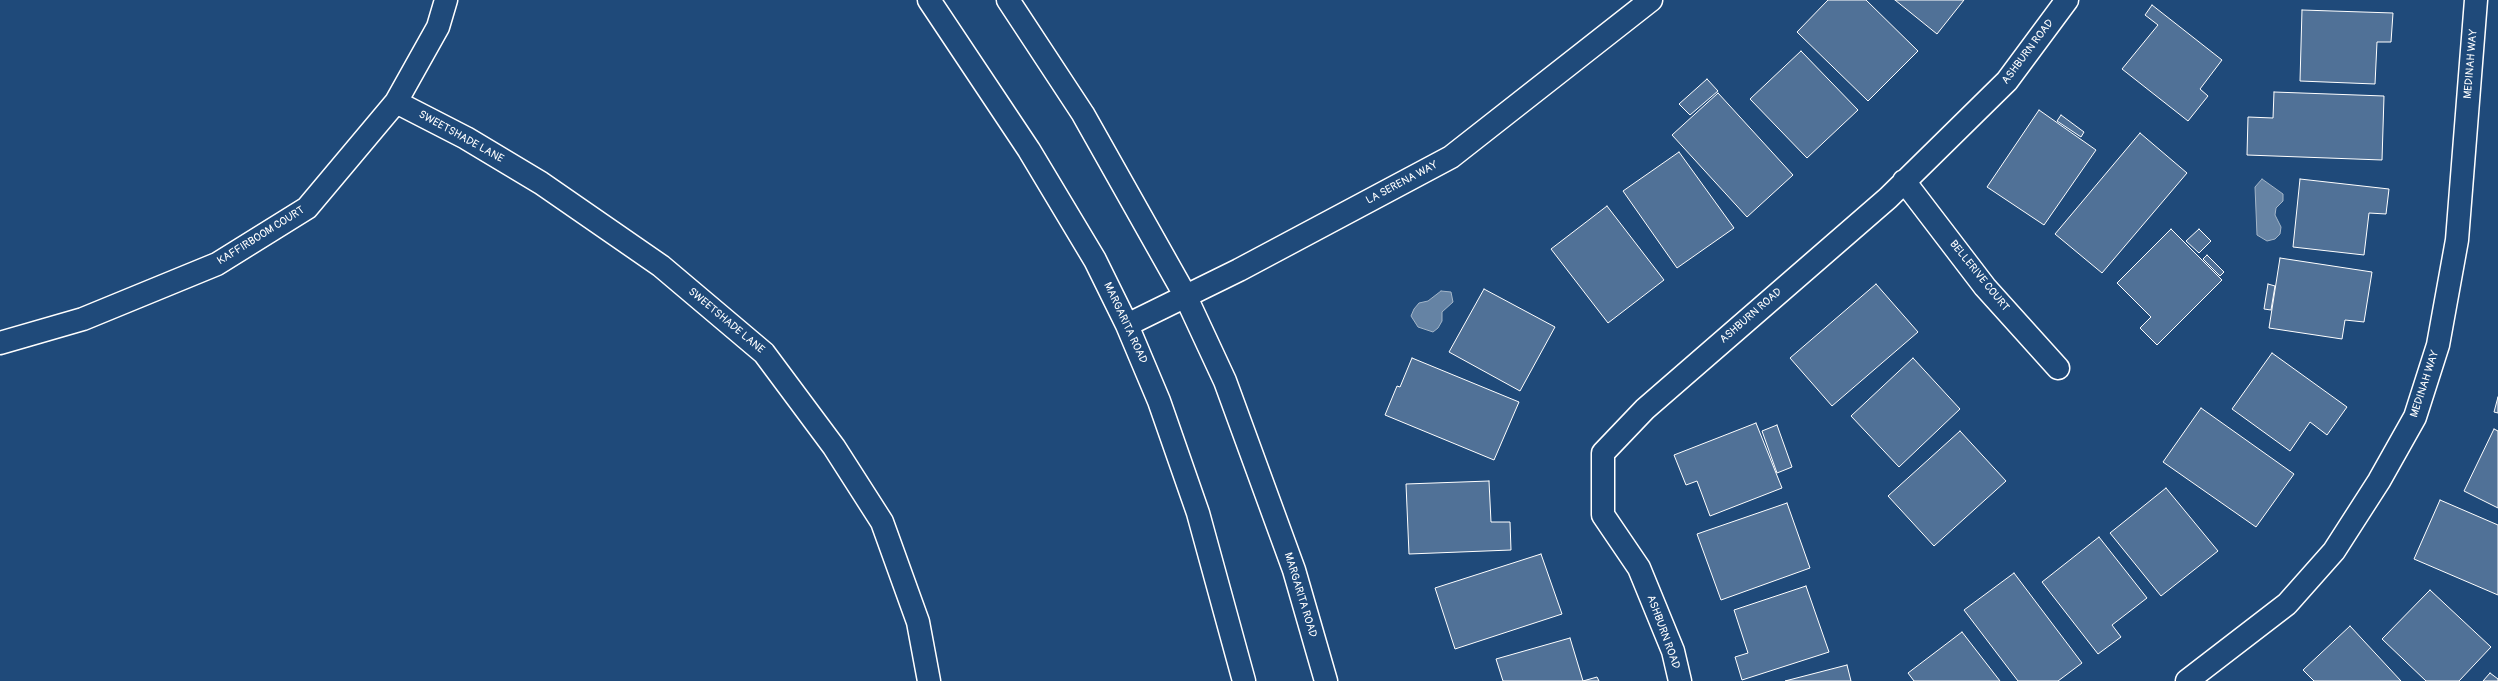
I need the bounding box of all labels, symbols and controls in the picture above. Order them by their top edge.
street label: ASHBURN ROAD [1999,17,2057,87]
street label: MEDINAH WAY [2461,29,2481,99]
street label: SWEETSHADE LANE [416,108,506,166]
street label: LA SERENA WAY [1364,159,1440,207]
street label: KAFFIRBOOM COURT [215,204,307,268]
street label: BELLERIVE COURT [1946,238,2012,314]
street label: MARGARITA ROAD [1100,280,1150,366]
street label: SWEETSHADE LANE [685,285,767,357]
street label: ASHBURN ROAD [1717,286,1785,346]
street label: MEDINAH WAY [2408,349,2442,419]
street label: MARGARITA ROAD [1281,551,1319,639]
street label: ASHBURN ROAD [1644,593,1682,671]

